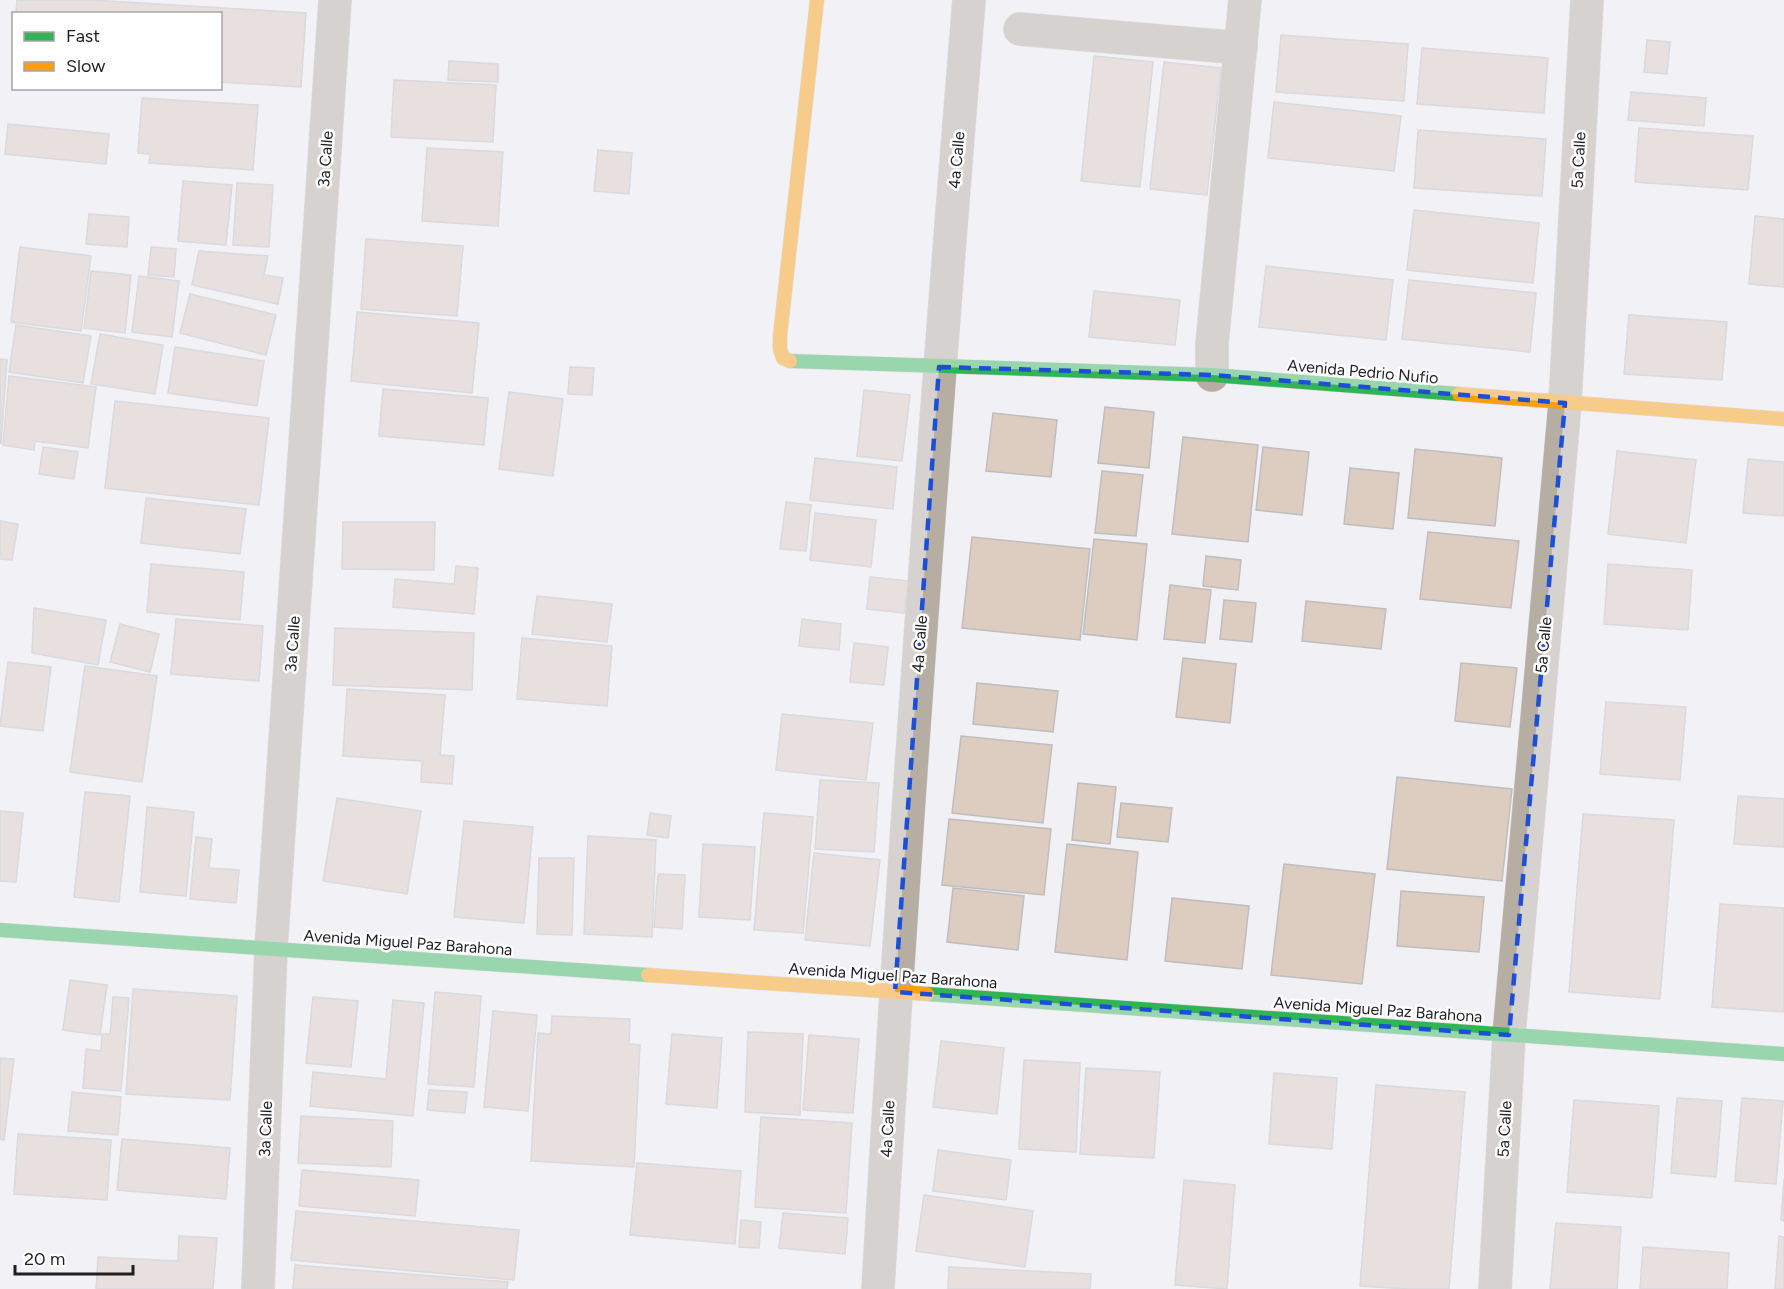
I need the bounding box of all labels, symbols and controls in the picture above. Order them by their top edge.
legend [12,12,222,90]
text: Fast [66,25,100,47]
text: Slow [66,55,105,77]
street label: 3a Calle [314,130,337,188]
street label: 4a Calle [945,130,968,190]
street label: 5a Calle [1568,131,1589,189]
street label: Avenida Pedrio Nufio [1287,355,1439,388]
street label: 4a Calle [908,614,931,673]
street label: 3a Calle [281,615,304,673]
street label: 5a Calle [1532,616,1555,674]
street label: Avenida Miguel Paz Barahona [303,926,513,959]
street label: Avenida Miguel Paz Barahona [788,959,998,992]
street label: Avenida Miguel Paz Barahona [1273,993,1483,1026]
street label: 3a Calle [255,1100,276,1157]
street label: 4a Calle [877,1100,899,1158]
street label: 5a Calle [1494,1100,1515,1158]
scale bar [15,1238,134,1276]
text: 20 m [24,1248,65,1270]

